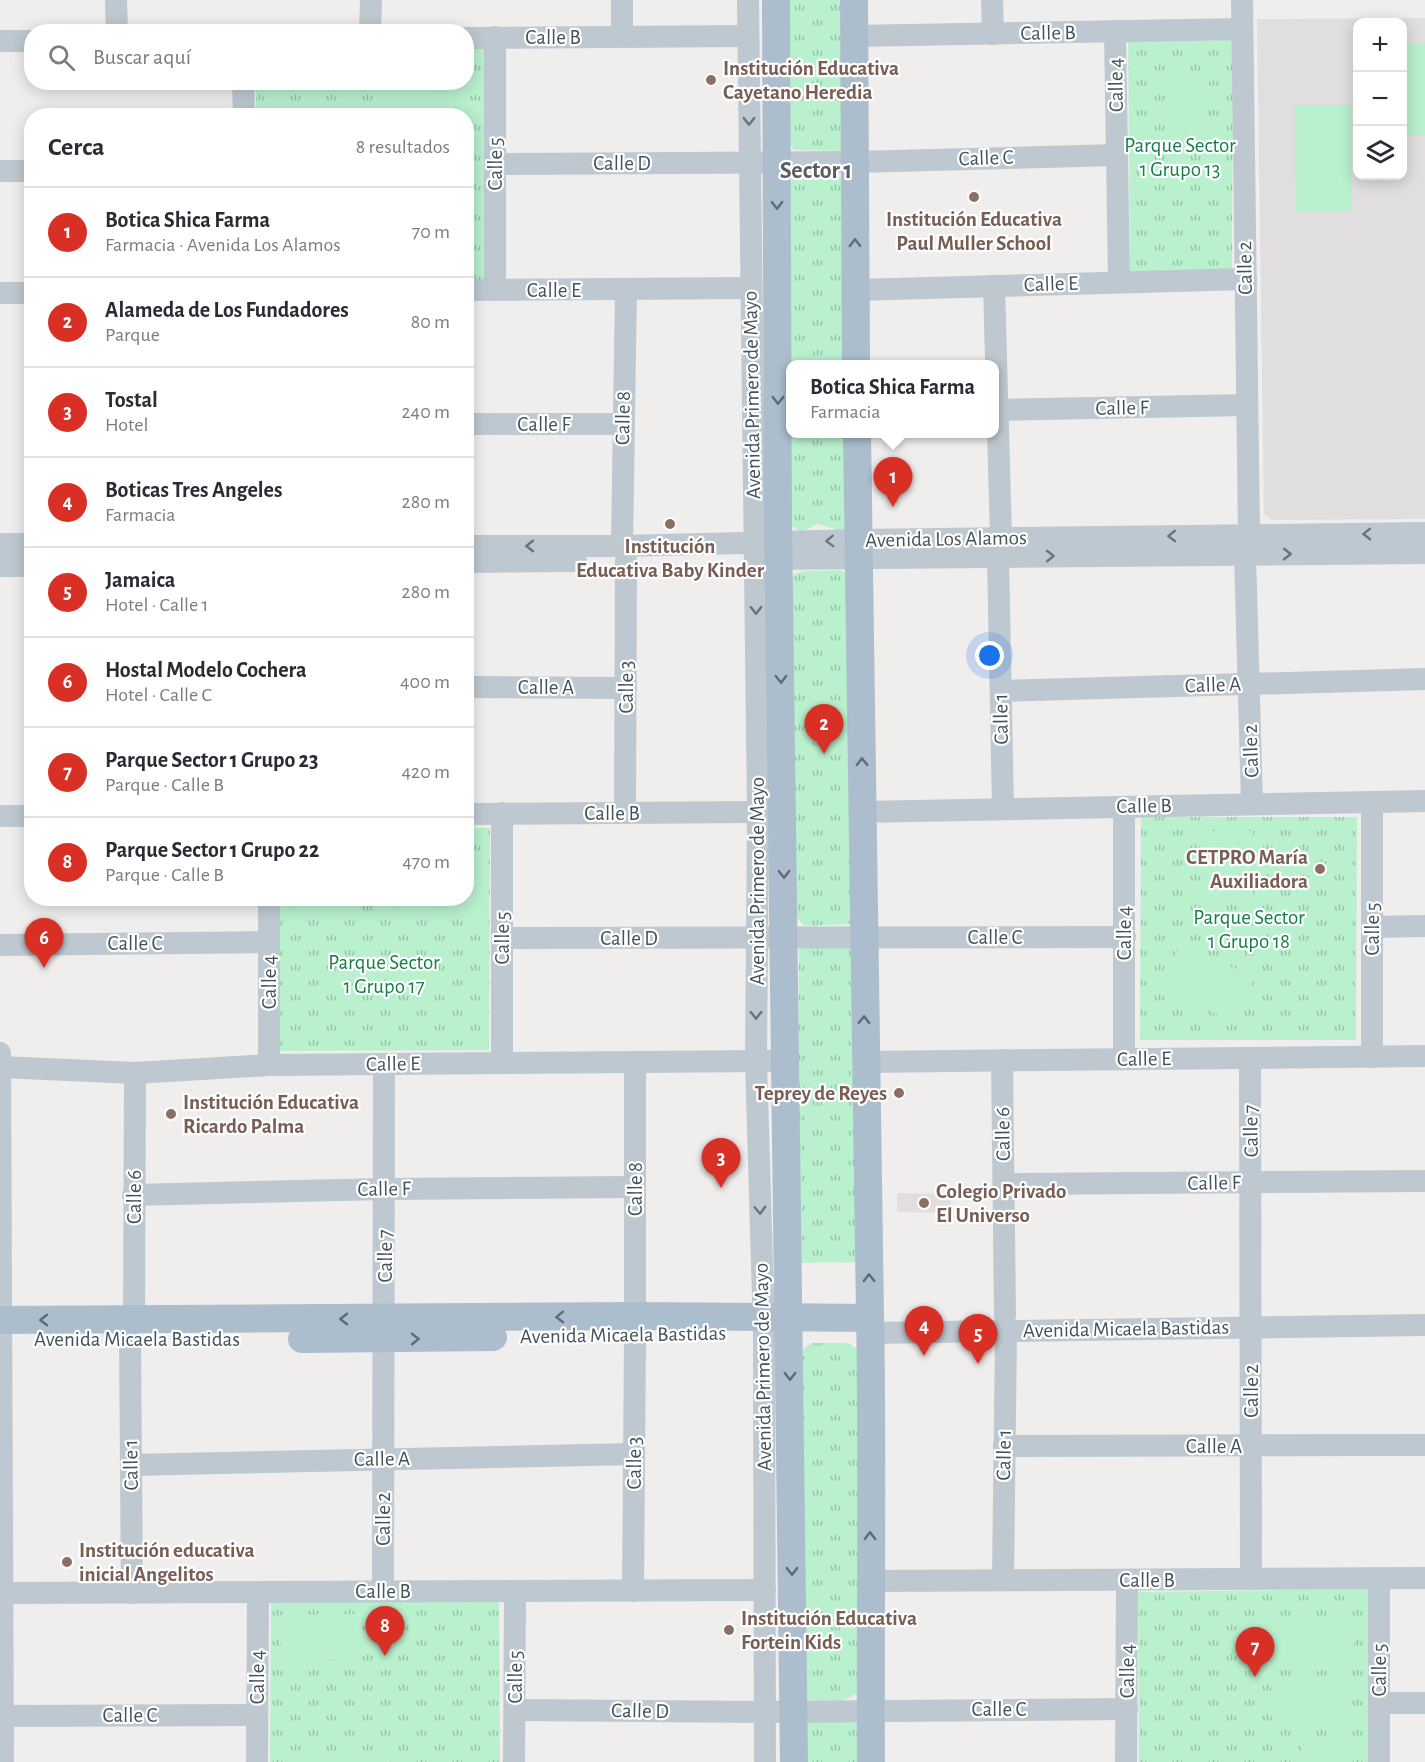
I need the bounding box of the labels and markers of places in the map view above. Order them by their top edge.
place label: Institución Educativa Cayetano Heredia [723,58,899,103]
marker: Institución Educativa Cayetano Heredia [704,73,718,87]
marker: Institución Educativa Paul Muller School [967,190,981,204]
place label: Institución Educativa Paul Muller School [886,209,1062,254]
pin: 1 [874,458,912,507]
marker: Institución Educativa Baby Kinder [663,517,677,531]
place label: Institución Educativa Baby Kinder [576,536,765,581]
pin: 2 [804,704,844,754]
place label: CETPRO María Auxiliadora [1186,847,1308,892]
marker: CETPRO María Auxiliadora [1313,862,1327,876]
pin: 6 [24,918,63,968]
place label: Teprey de Reyes [754,1083,887,1104]
marker: Teprey de Reyes [892,1086,906,1100]
place label: Institución Educativa Ricardo Palma [183,1092,359,1137]
marker: Institución Educativa Ricardo Palma [164,1107,178,1121]
pin: 3 [702,1138,740,1188]
place label: Colegio Privado El Universo [936,1181,1067,1226]
marker: Colegio Privado El Universo [917,1196,931,1210]
pin: 4 [904,1306,944,1356]
pin: 5 [958,1314,998,1364]
place label: Institución educativa inicial Angelitos [79,1540,255,1585]
marker: Institución educativa inicial Angelitos [60,1555,74,1569]
pin: 8 [366,1606,404,1656]
place label: Institución Educativa Fortein Kids [741,1608,917,1653]
marker: Institución Educativa Fortein Kids [722,1623,736,1637]
pin: 7 [1236,1628,1274,1677]

